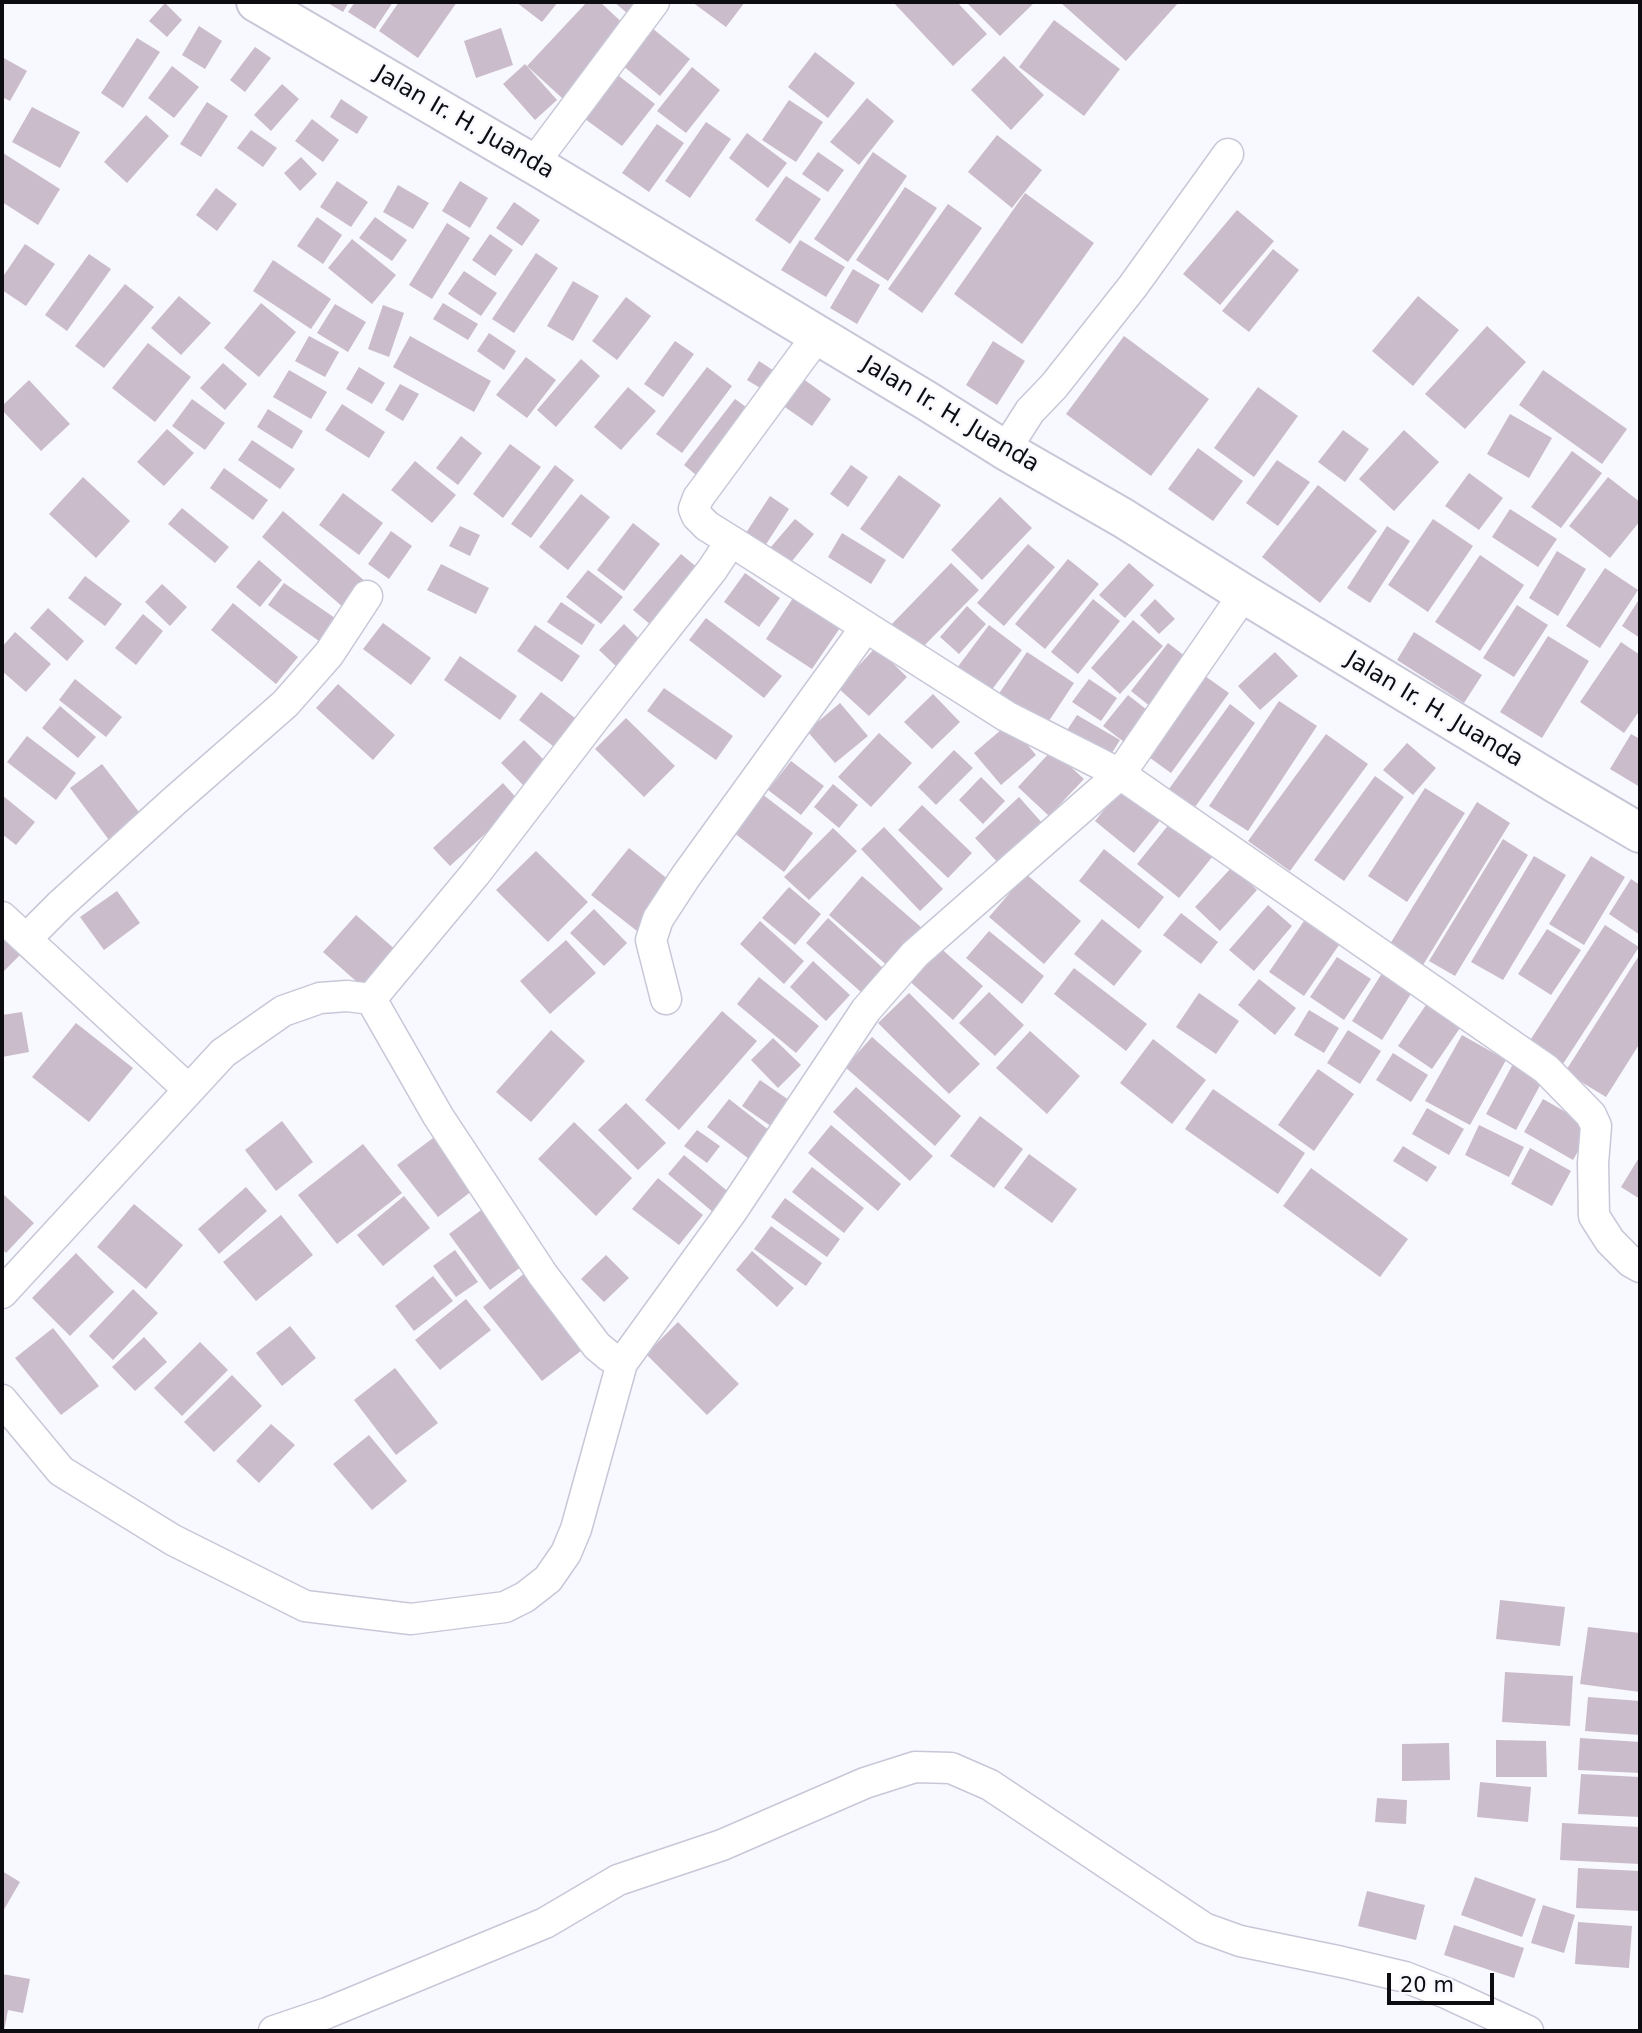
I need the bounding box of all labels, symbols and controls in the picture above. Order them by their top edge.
street label: Jalan Ir. H. Juanda [370,60,558,186]
street label: Jalan Ir. H. Juanda [856,351,1044,479]
street label: Jalan Ir. H. Juanda [1340,646,1528,774]
scale bar [1390,1960,1497,2004]
text: 20 m [1400,1973,1454,1997]

